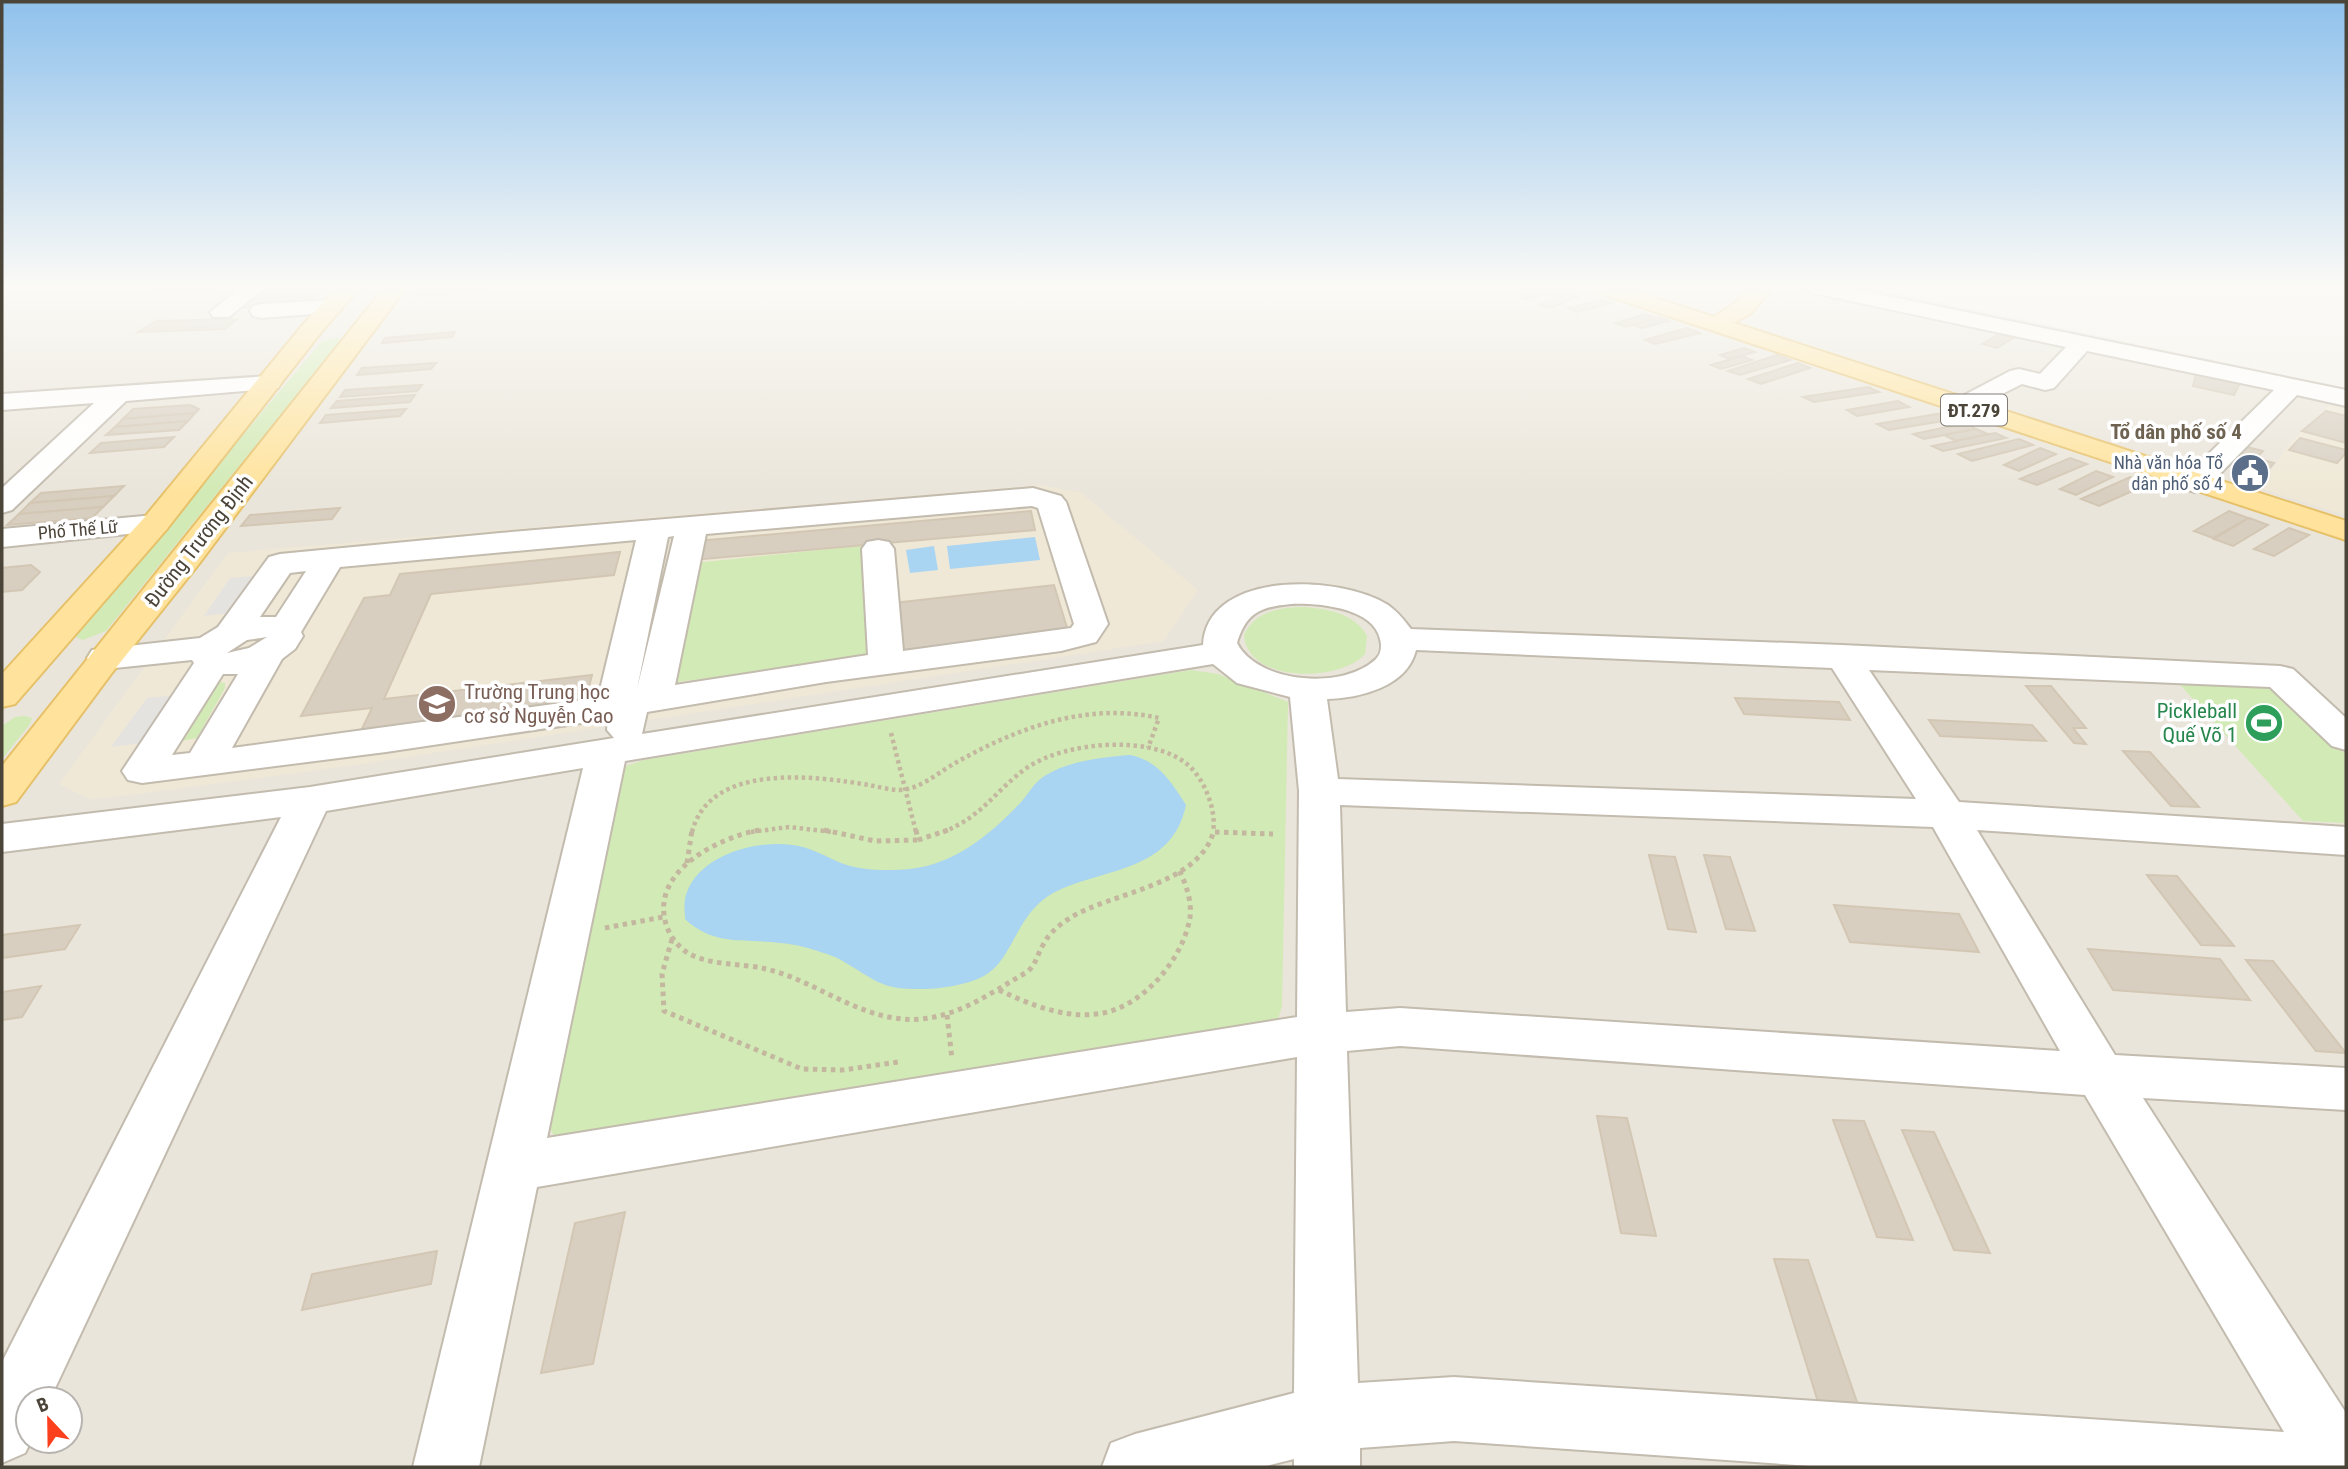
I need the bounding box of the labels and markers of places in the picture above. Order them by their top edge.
place label: Nhà văn hóa Tổ dân phố số 4 [2114,452,2223,494]
public building icon: Nhà văn hóa Tổ dân phố số 4 [2229,452,2271,494]
place label: Trường Trung học cơ sở Nguyễn Cao [464,680,614,728]
school or university icon: Trường Trung học cơ sở Nguyễn Cao [416,683,458,725]
place label: Pickleball Quế Võ 1 [2157,699,2237,747]
sports icon: Pickleball Quế Võ 1 [2243,702,2285,744]

